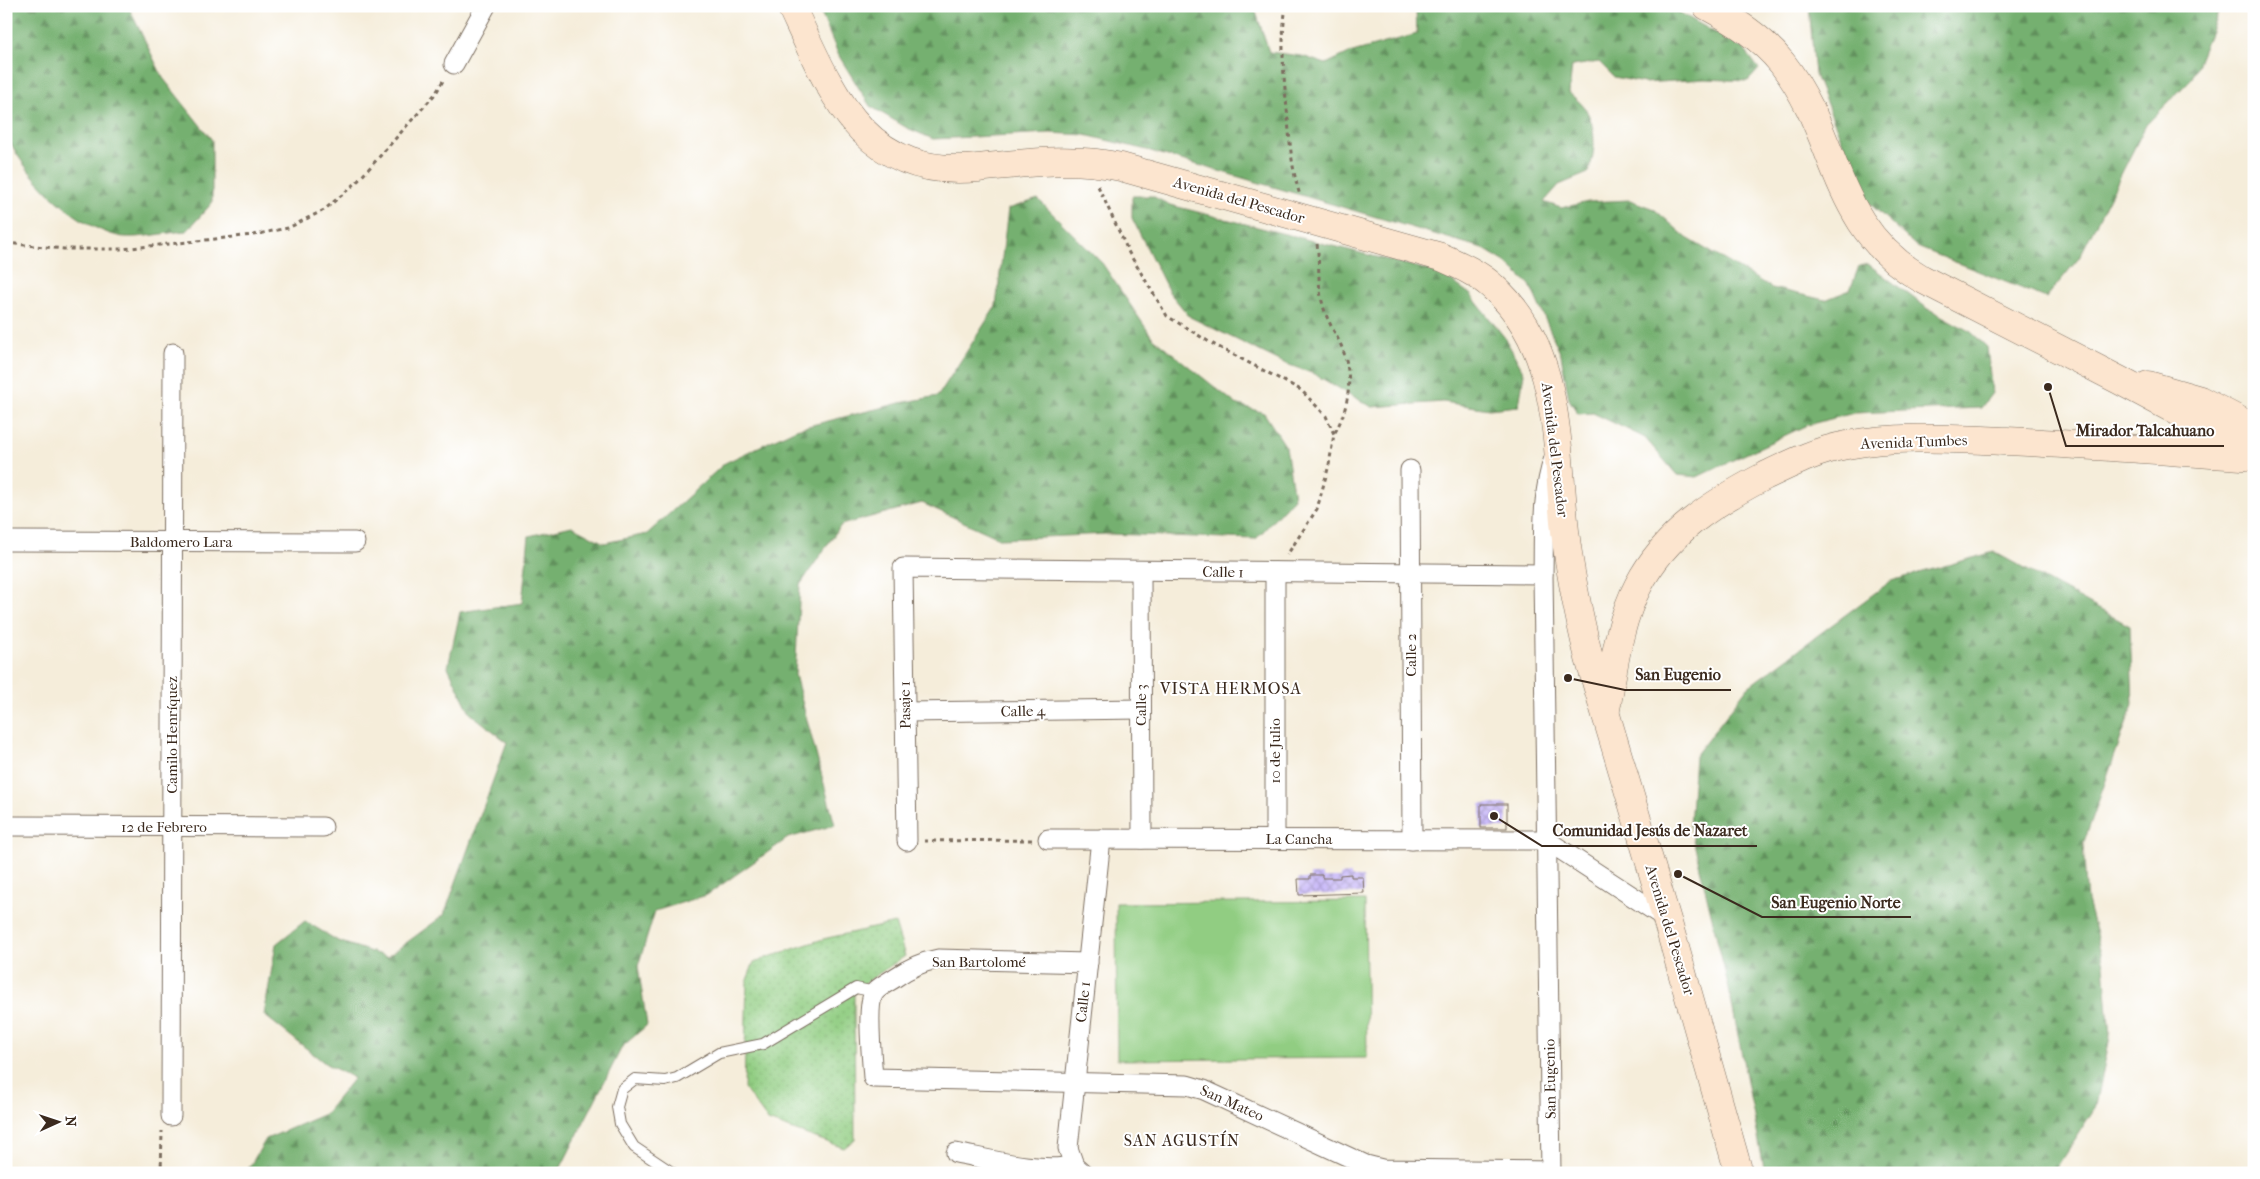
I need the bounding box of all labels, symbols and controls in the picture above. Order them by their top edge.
street label: Avenida del Pescador [1170,172,1307,228]
street label: Avenida del Pescador [1538,381,1572,519]
callout: Mirador Talcahuano [2066,415,2224,446]
text: Mirador Talcahuano [2075,421,2214,440]
street label: Avenida Tumbes [1859,431,1968,453]
street label: Baldomero Lara [130,533,233,551]
street label: Calle 1 [1202,563,1244,581]
street label: Calle 2 [1402,633,1420,677]
callout: San Eugenio [1625,659,1731,690]
text: San Eugenio [1635,665,1721,685]
street label: Camilo Henríquez [163,676,181,794]
district label: VISTA HERMOSA [1159,679,1302,698]
street label: Pasaje 1 [896,681,914,729]
street label: Calle 3 [1132,684,1150,726]
street label: Calle 4 [1000,702,1047,720]
street label: 10 de Julio [1266,718,1284,784]
callout: Comunidad Jesús de Nazaret [1542,815,1757,846]
street label: 12 de Febrero [121,818,207,836]
text: Comunidad Jesús de Nazaret [1552,821,1748,841]
street label: La Cancha [1266,830,1333,848]
street label: Avenida del Pescador [1641,862,1699,998]
callout: San Eugenio Norte [1762,886,1911,917]
text: San Eugenio Norte [1771,893,1901,913]
street label: San Bartolomé [932,953,1027,971]
street label: Calle 1 [1072,981,1094,1023]
street label: San Eugenio [1540,1038,1560,1119]
street label: San Mateo [1197,1081,1267,1125]
north arrow [32,1096,82,1146]
text: N [62,1116,79,1127]
district label: SAN AGUSTÍN [1124,1130,1240,1150]

